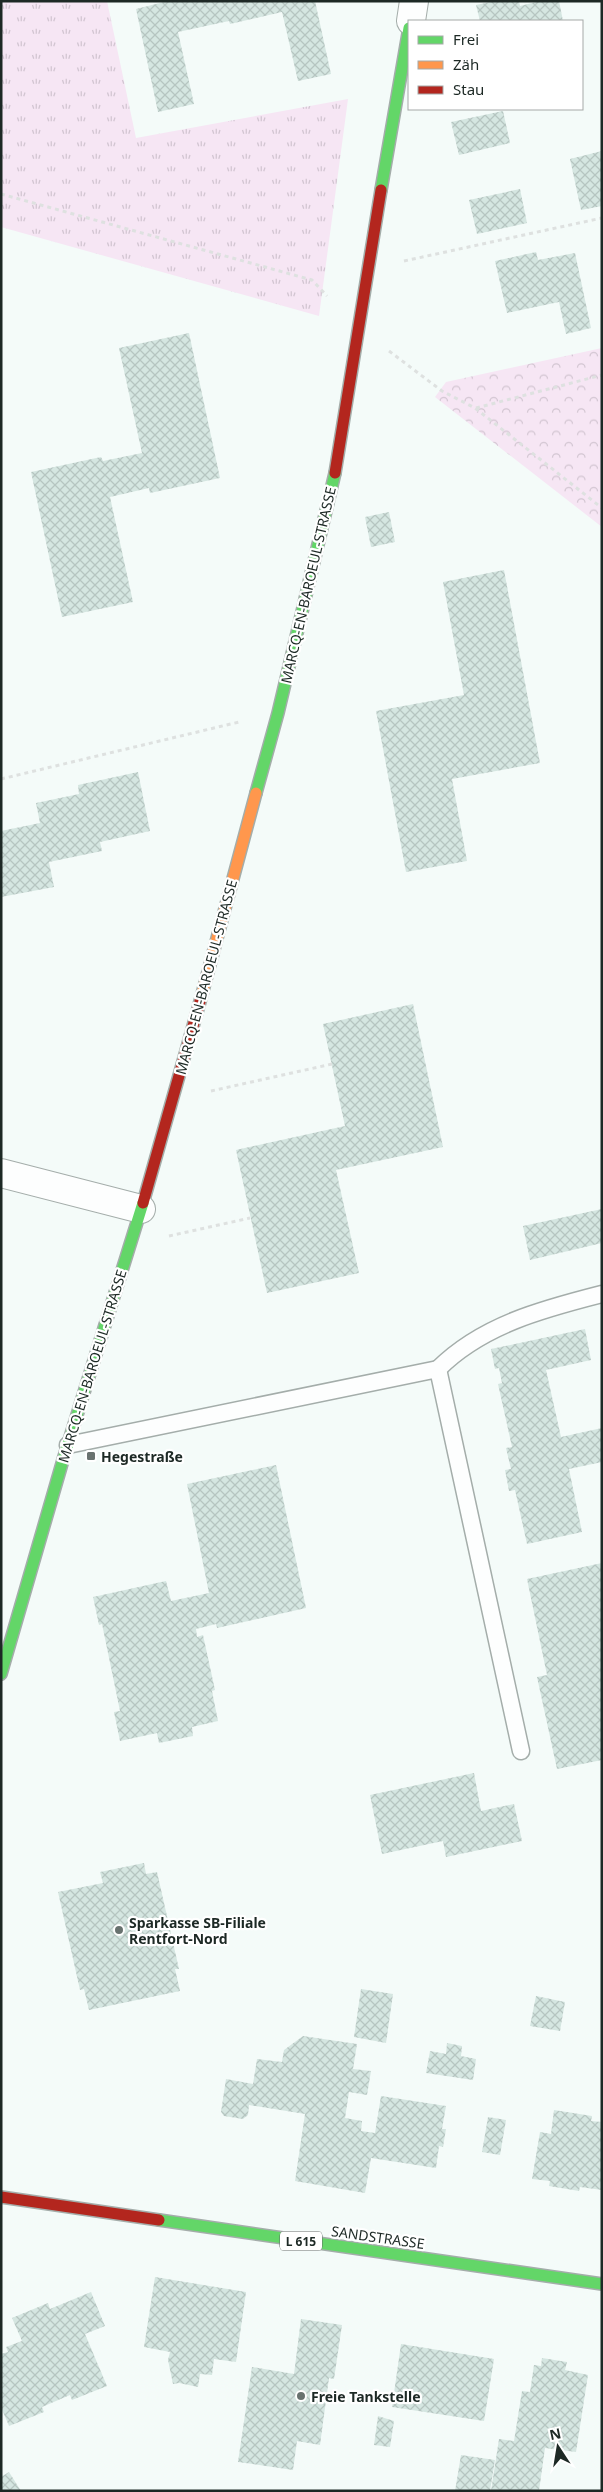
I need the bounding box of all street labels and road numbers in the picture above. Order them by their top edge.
street label: MARCQ-EN-BAROEUL-STRASSE [276,485,340,685]
street label: MARCQ-EN-BAROEUL-STRASSE [171,877,241,1077]
street label: MARCQ-EN-BAROEUL-STRASSE [54,1267,130,1465]
street label: SANDSTRASSE [330,2221,426,2253]
road number: L 615 [280,2232,322,2250]

